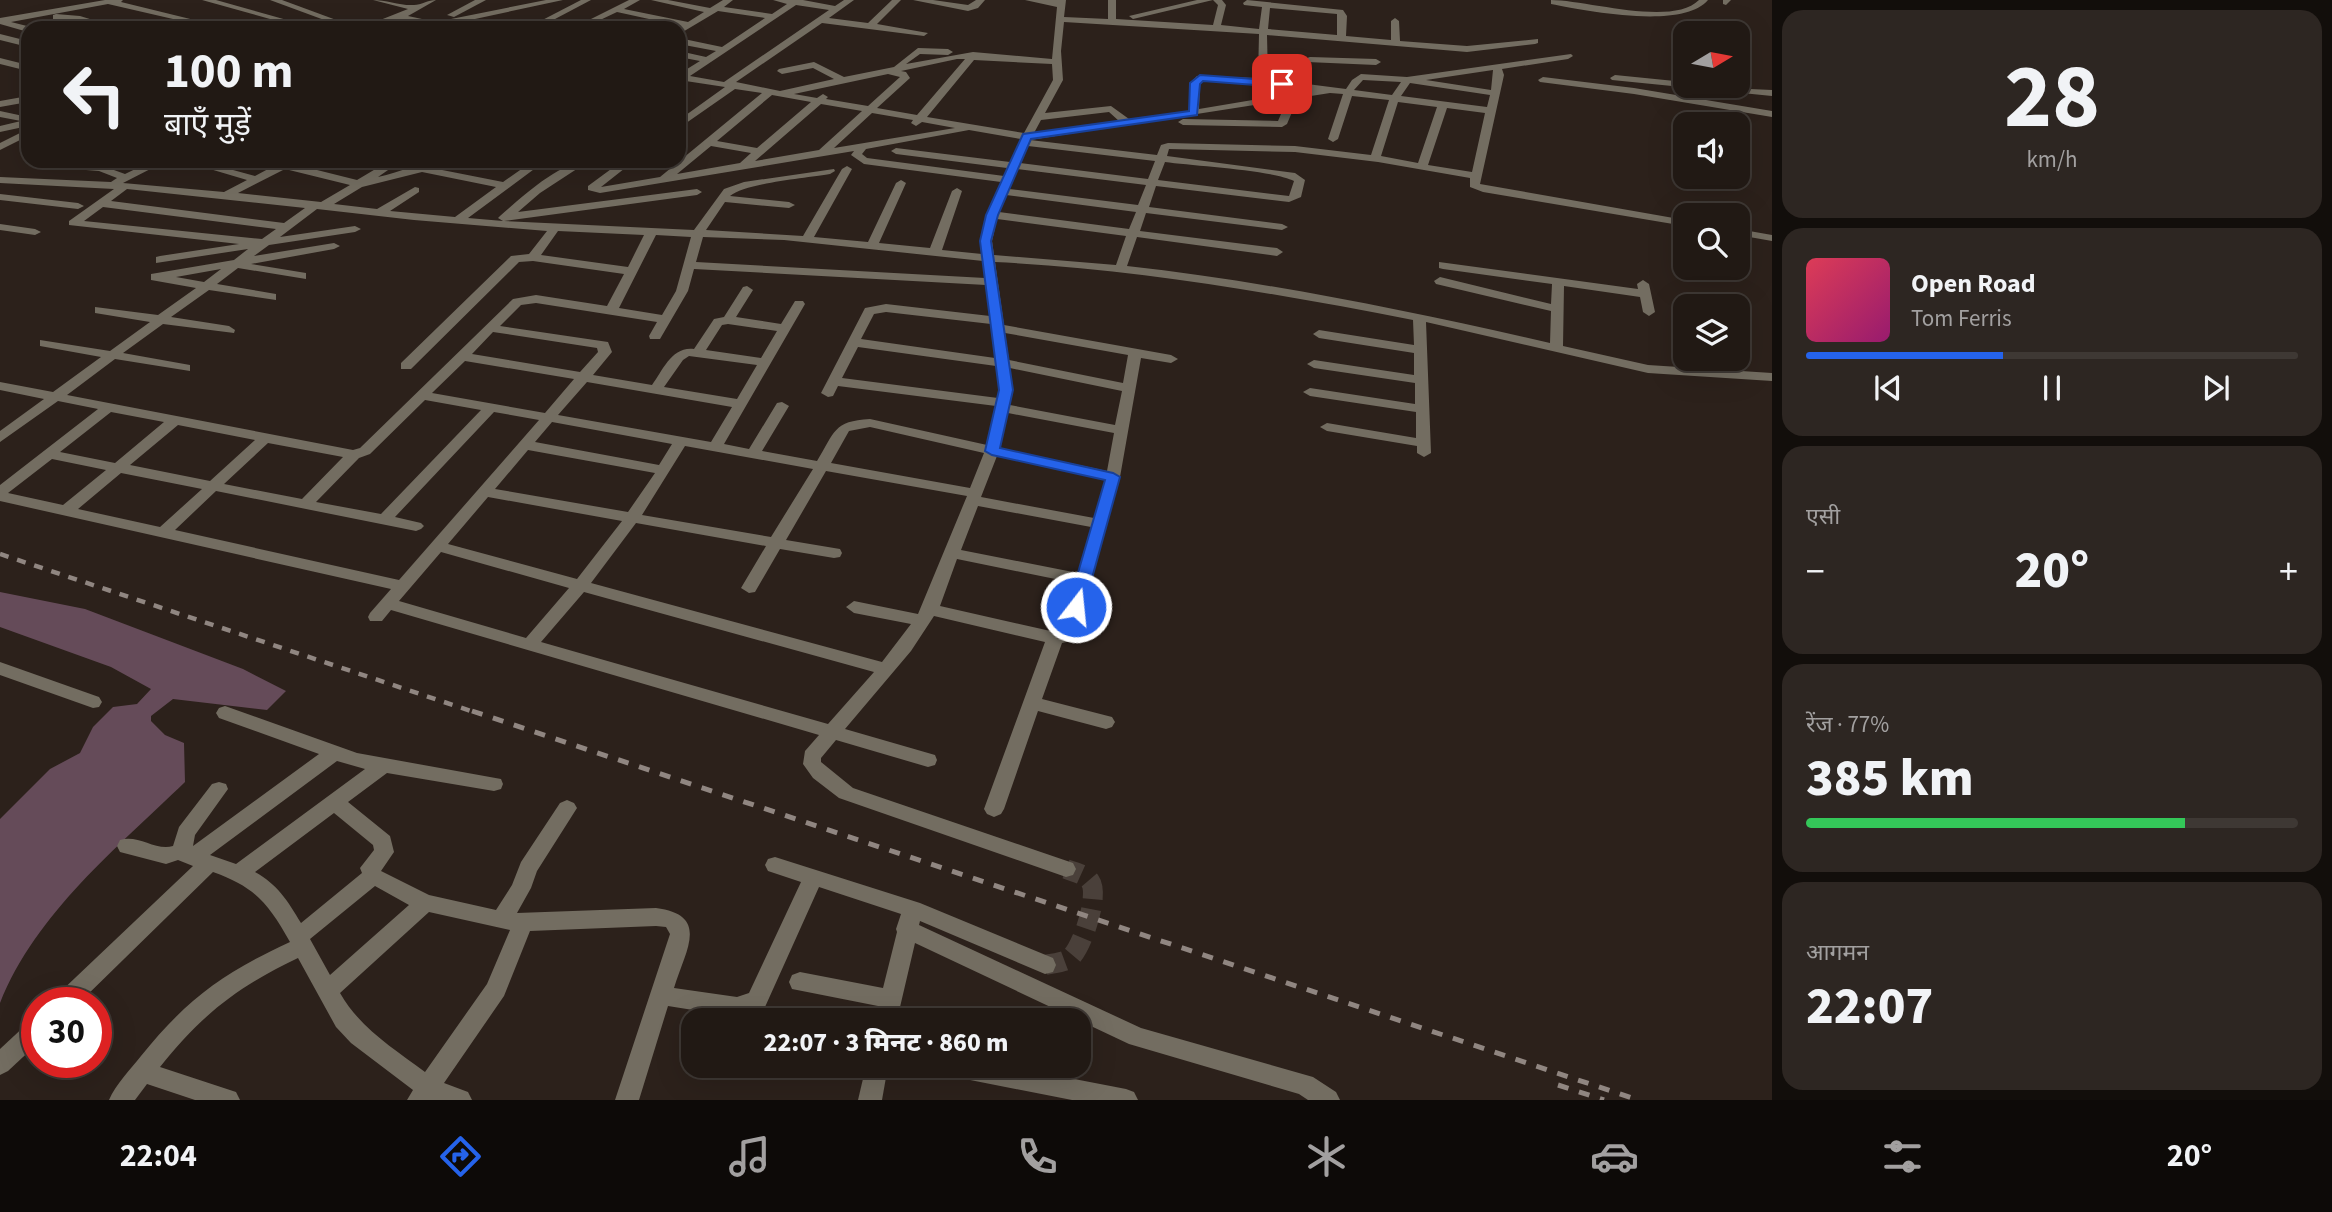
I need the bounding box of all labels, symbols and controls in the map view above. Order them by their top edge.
north arrow [1673,21,1750,98]
map controls [1673,21,1750,371]
text: 28 [2004,33,2100,162]
text: 100 m [164,37,293,107]
icon: left [49,49,140,140]
pin [1252,54,1312,114]
icon: arrive [1263,65,1301,103]
text: बाएँ मुड़ें [164,102,251,148]
button: sound [1673,112,1750,189]
text: km/h [2026,143,2078,176]
button: search [1673,203,1750,280]
text: Open Road [1911,265,2036,302]
button: layers [1673,294,1750,371]
text: Tom Ferris [1911,302,2012,335]
icon: previous [1869,369,1907,407]
icon: pause [2033,369,2071,407]
icon: next [2197,369,2235,407]
text: एसी [1806,500,1840,533]
text: 20° [2015,534,2089,608]
text: − [1806,545,1825,599]
text: + [2279,545,2298,599]
position arrow [1039,570,1113,644]
text: रेंज · 77% [1806,708,1889,741]
text: 385 km [1806,742,1974,816]
text: आगमन [1806,936,1869,969]
text: 22:07 [1806,970,1933,1044]
speed limit sign: 30 [21,987,112,1078]
text: 22:07 · 3 मिनट · 860 m [764,1024,1008,1061]
icon: directions [436,1132,485,1181]
icon: music [725,1132,774,1181]
icon: phone [1013,1132,1062,1181]
icon: climate [1302,1132,1351,1181]
icon: car [1590,1132,1639,1181]
icon: filters [1878,1132,1927,1181]
text: 22:04 [120,1133,197,1179]
text: 20° [2167,1133,2212,1179]

